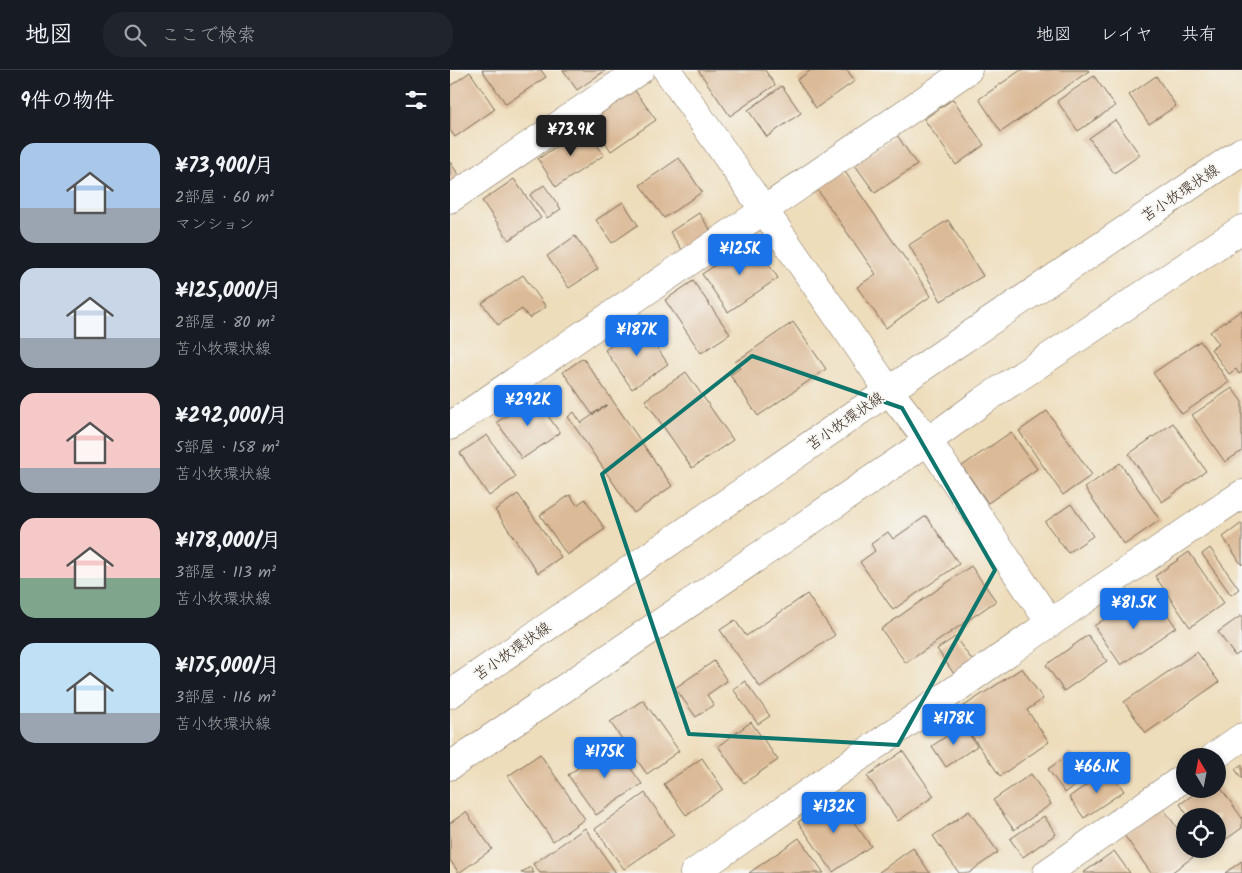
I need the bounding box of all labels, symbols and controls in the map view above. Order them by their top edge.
search box [103,12,453,57]
text: 地図 [25,16,73,55]
icon: search [121,21,149,49]
text: ここで検索 [161,21,256,51]
text: 地図 [1036,21,1072,50]
text: レイヤ [1100,21,1153,50]
text: 共有 [1181,21,1217,50]
text: 9件の物件 [20,85,115,118]
icon: filters [402,86,430,114]
pin: ¥73.9K [530,114,612,157]
text: ¥73.9K [547,118,595,143]
text: ¥73,900/月 [175,150,274,183]
street label: 苫小牧環状線 [1137,159,1225,229]
icon: home [60,163,120,223]
text: 2部屋 · 60 m² [175,185,274,210]
text: マンション [175,212,254,237]
pin: ¥125K [705,234,775,276]
text: ¥125K [719,237,761,262]
text: ¥125,000/月 [175,275,282,308]
icon: home [60,288,120,348]
text: 2部屋 · 80 m² [175,310,275,335]
pin: ¥187K [602,314,672,357]
text: ¥187K [616,318,658,343]
text: 苫小牧環状線 [175,337,271,362]
pin: ¥292K [493,384,563,427]
street label: 苫小牧環状線 [802,386,889,457]
text: ¥292K [505,388,551,413]
text: ¥292,000/月 [175,400,288,433]
icon: home [60,413,120,473]
text: 5部屋 · 158 m² [175,435,280,460]
text: 苫小牧環状線 [175,462,271,487]
text: ¥178,000/月 [175,525,281,558]
icon: home [60,538,120,598]
text: 3部屋 · 113 m² [175,560,276,585]
text: 苫小牧環状線 [175,587,271,612]
pin: ¥81.5K [1093,588,1175,630]
text: ¥81.5K [1111,591,1157,616]
street label: 苫小牧環状線 [469,616,556,687]
text: ¥175,000/月 [175,650,280,683]
icon: home [60,663,120,723]
text: 3部屋 · 116 m² [175,685,276,710]
pin: ¥178K [919,704,989,746]
text: ¥178K [933,707,975,732]
text: 苫小牧環状線 [175,712,271,737]
pin: ¥175K [570,736,640,779]
text: ¥175K [585,740,625,765]
north arrow [1176,748,1226,798]
map controls [1176,748,1226,858]
pin: ¥66.1K [1056,752,1138,794]
text: ¥66.1K [1074,755,1120,780]
pin: ¥132K [799,792,869,834]
text: ¥132K [813,795,855,820]
button: locate [1176,808,1226,858]

